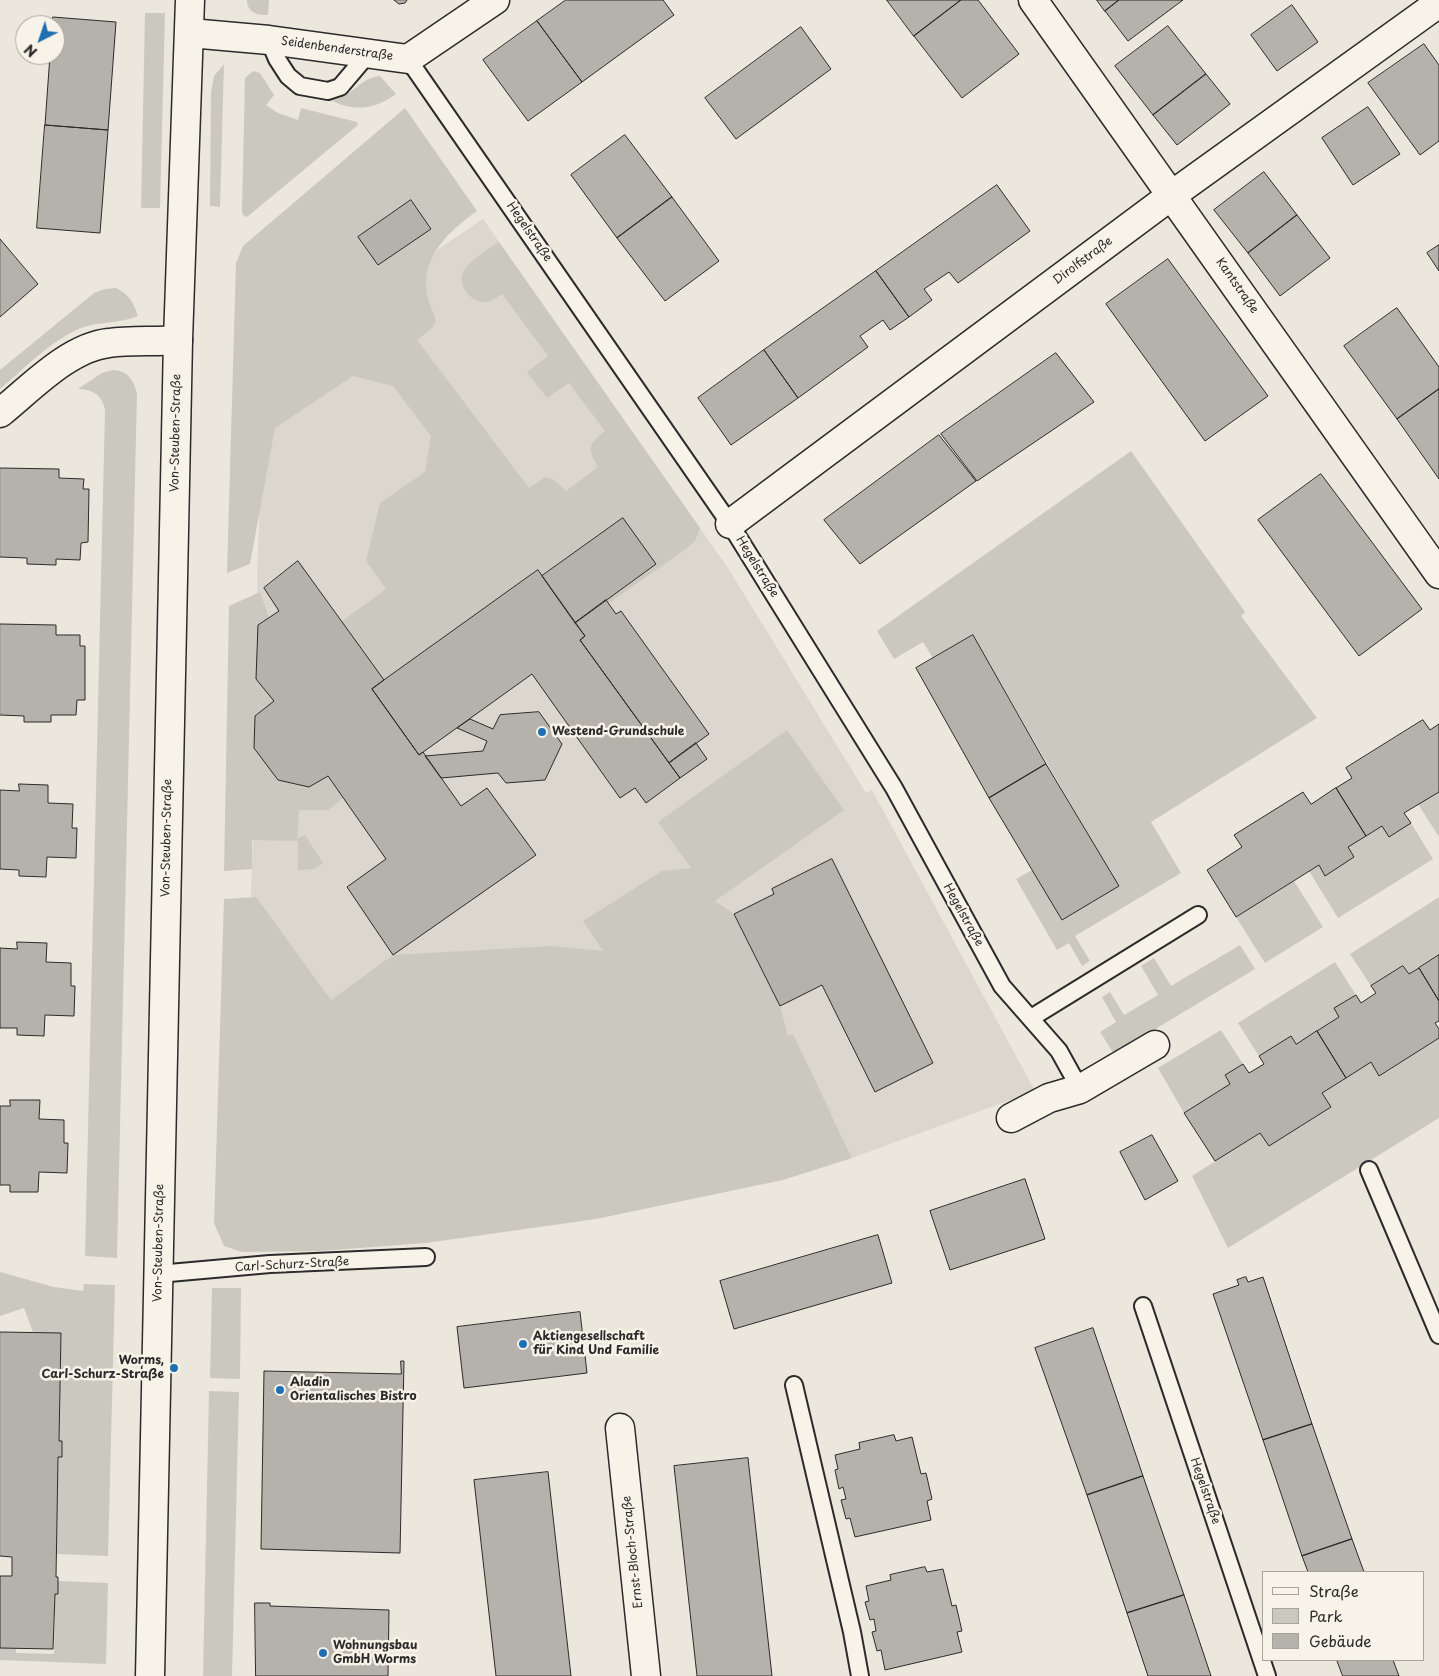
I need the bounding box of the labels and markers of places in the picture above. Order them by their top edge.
place label: Westend-Grundschule [552,725,684,739]
marker: Westend-Grundschule [536,726,548,738]
place label: Aktiengesellschaft für Kind Und Familie [533,1330,659,1358]
marker: Aktiengesellschaft für Kind Und Familie [517,1338,529,1350]
place label: Worms, Carl-Schurz-Straße [42,1354,164,1382]
marker: Worms, Carl-Schurz-Straße [168,1362,180,1374]
place label: Aladin Orientalisches Bistro [290,1376,417,1404]
marker: Aladin Orientalisches Bistro [274,1384,286,1396]
place label: Wohnungsbau GmbH Worms [333,1639,418,1667]
marker: Wohnungsbau GmbH Worms [317,1647,329,1659]

